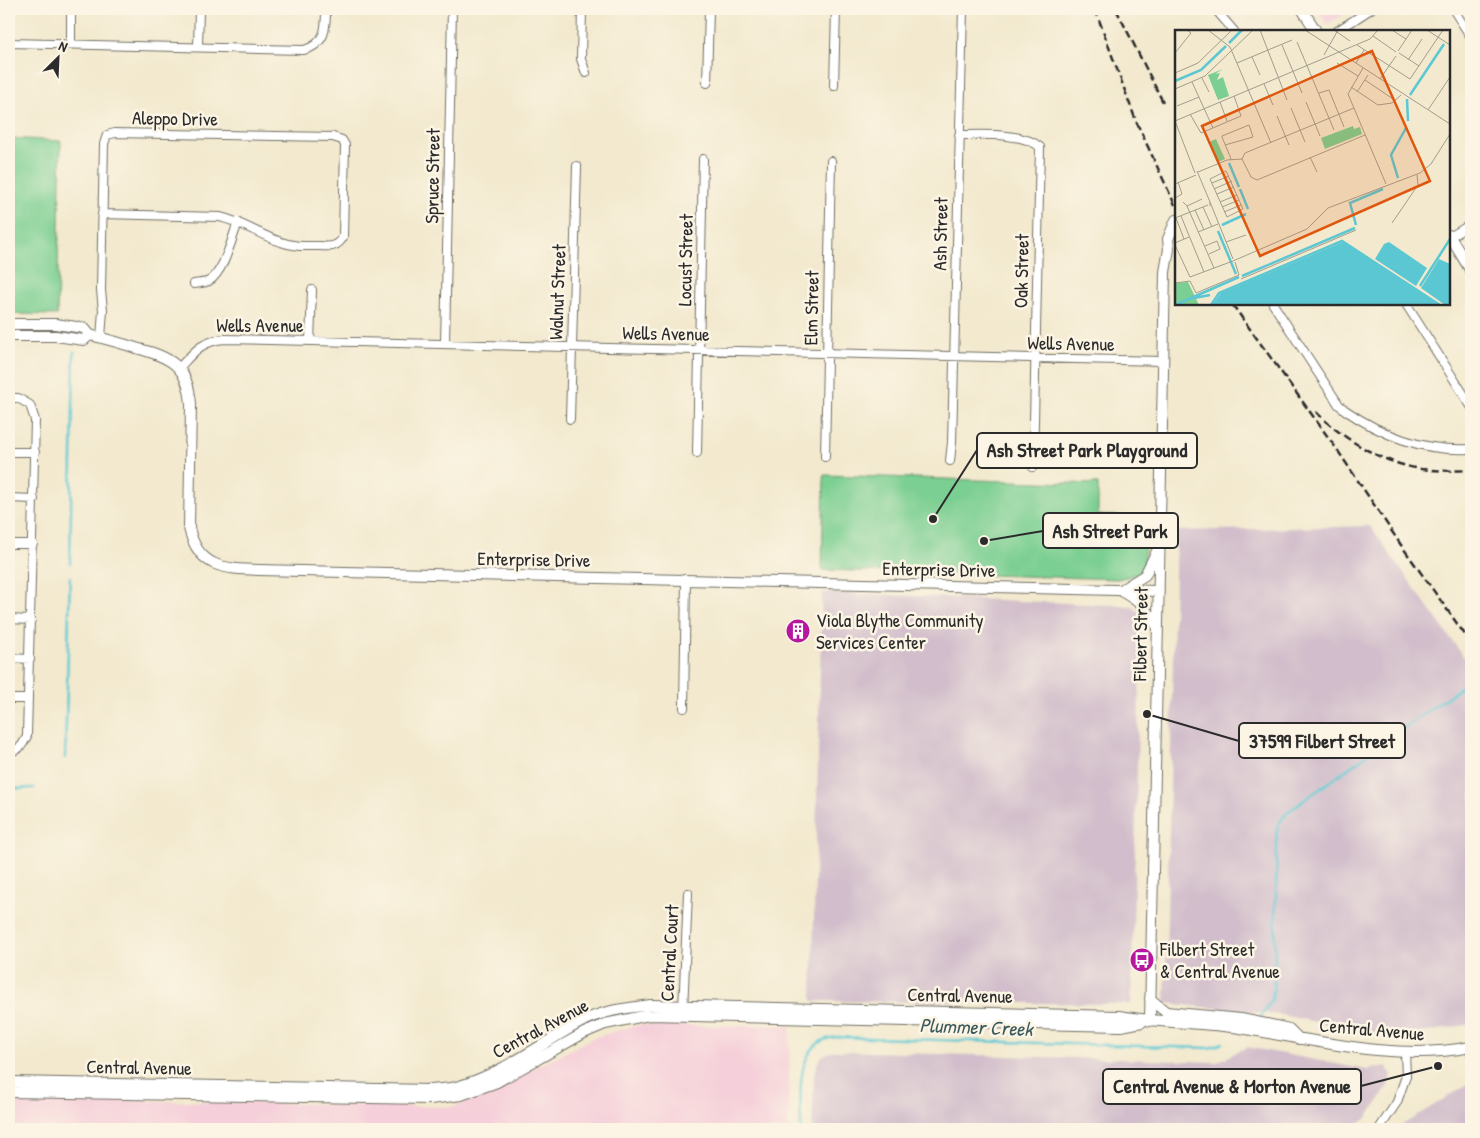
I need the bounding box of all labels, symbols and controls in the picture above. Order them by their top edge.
inset map [1175,30,1450,305]
north arrow [32,32,82,82]
text: N [56,35,71,56]
street label: Aleppo Drive [132,104,219,132]
street label: Spruce Street [418,128,446,224]
street label: Ash Street [926,197,954,271]
street label: Locust Street [671,213,699,306]
street label: Oak Street [1007,233,1035,308]
street label: Walnut Street [542,243,572,340]
street label: Elm Street [797,270,825,346]
street label: Wells Avenue [216,312,304,338]
street label: Wells Avenue [622,319,710,347]
street label: Wells Avenue [1027,329,1115,357]
callout: Ash Street Park Playground [977,433,1197,468]
text: Ash Street Park Playground [987,436,1187,464]
callout: Ash Street Park [1043,513,1178,548]
text: Ash Street Park [1052,517,1168,544]
street label: Enterprise Drive [477,545,591,573]
street label: Enterprise Drive [882,555,996,583]
street label: Filbert Street [1126,586,1154,682]
place label: Viola Blythe Community Services Center [816,607,984,655]
building icon: Viola Blythe Community Services Center [785,618,811,644]
callout: 37599 Filbert Street [1239,723,1405,758]
text: 37599 Filbert Street [1249,727,1396,754]
street label: Central Court [653,904,685,1002]
place label: Filbert Street & Central Avenue [1159,936,1280,984]
bus stop icon: Filbert Street & Central Avenue [1129,947,1155,973]
street label: Central Avenue [907,981,1013,1009]
street label: Central Avenue [487,992,593,1064]
water label: Plummer Creek [919,1011,1035,1042]
street label: Central Avenue [1318,1011,1426,1047]
street label: Central Avenue [86,1053,192,1081]
callout: Central Avenue & Morton Avenue [1103,1069,1361,1104]
text: Central Avenue & Morton Avenue [1113,1072,1351,1099]

